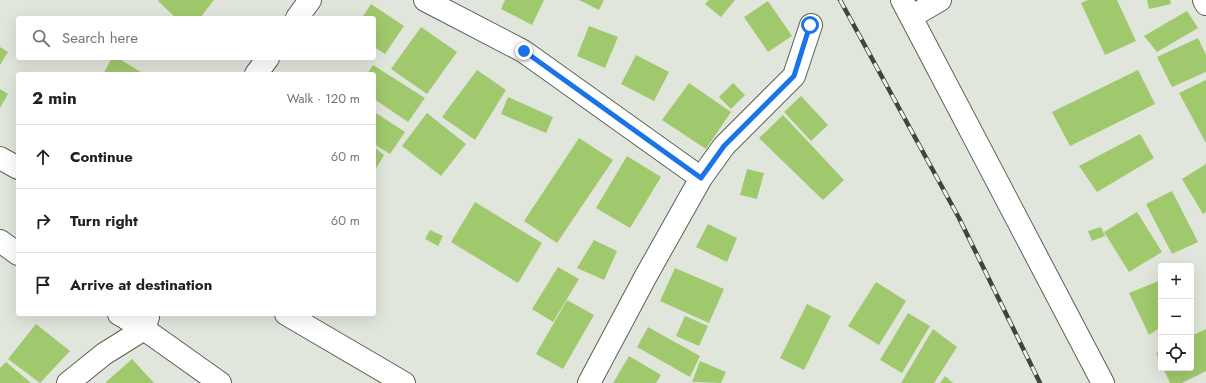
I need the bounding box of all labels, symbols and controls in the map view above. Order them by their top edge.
search box [16,16,376,60]
route start [801,16,819,34]
icon: search [30,27,52,49]
text: Search here [62,27,138,49]
route end [515,42,533,60]
text: 2 min [32,86,77,110]
text: Walk · 120 m [287,89,360,108]
icon: ahead [32,146,54,168]
text: Continue [70,146,133,168]
text: 60 m [331,147,360,166]
icon: right [32,210,54,232]
text: Turn right [70,210,138,232]
text: 60 m [331,211,360,230]
map controls [1158,263,1194,371]
button: + [1158,263,1194,299]
icon: arrive [32,274,54,296]
text: Arrive at destination [70,274,212,296]
button: − [1158,299,1194,335]
button: locate [1158,335,1194,371]

